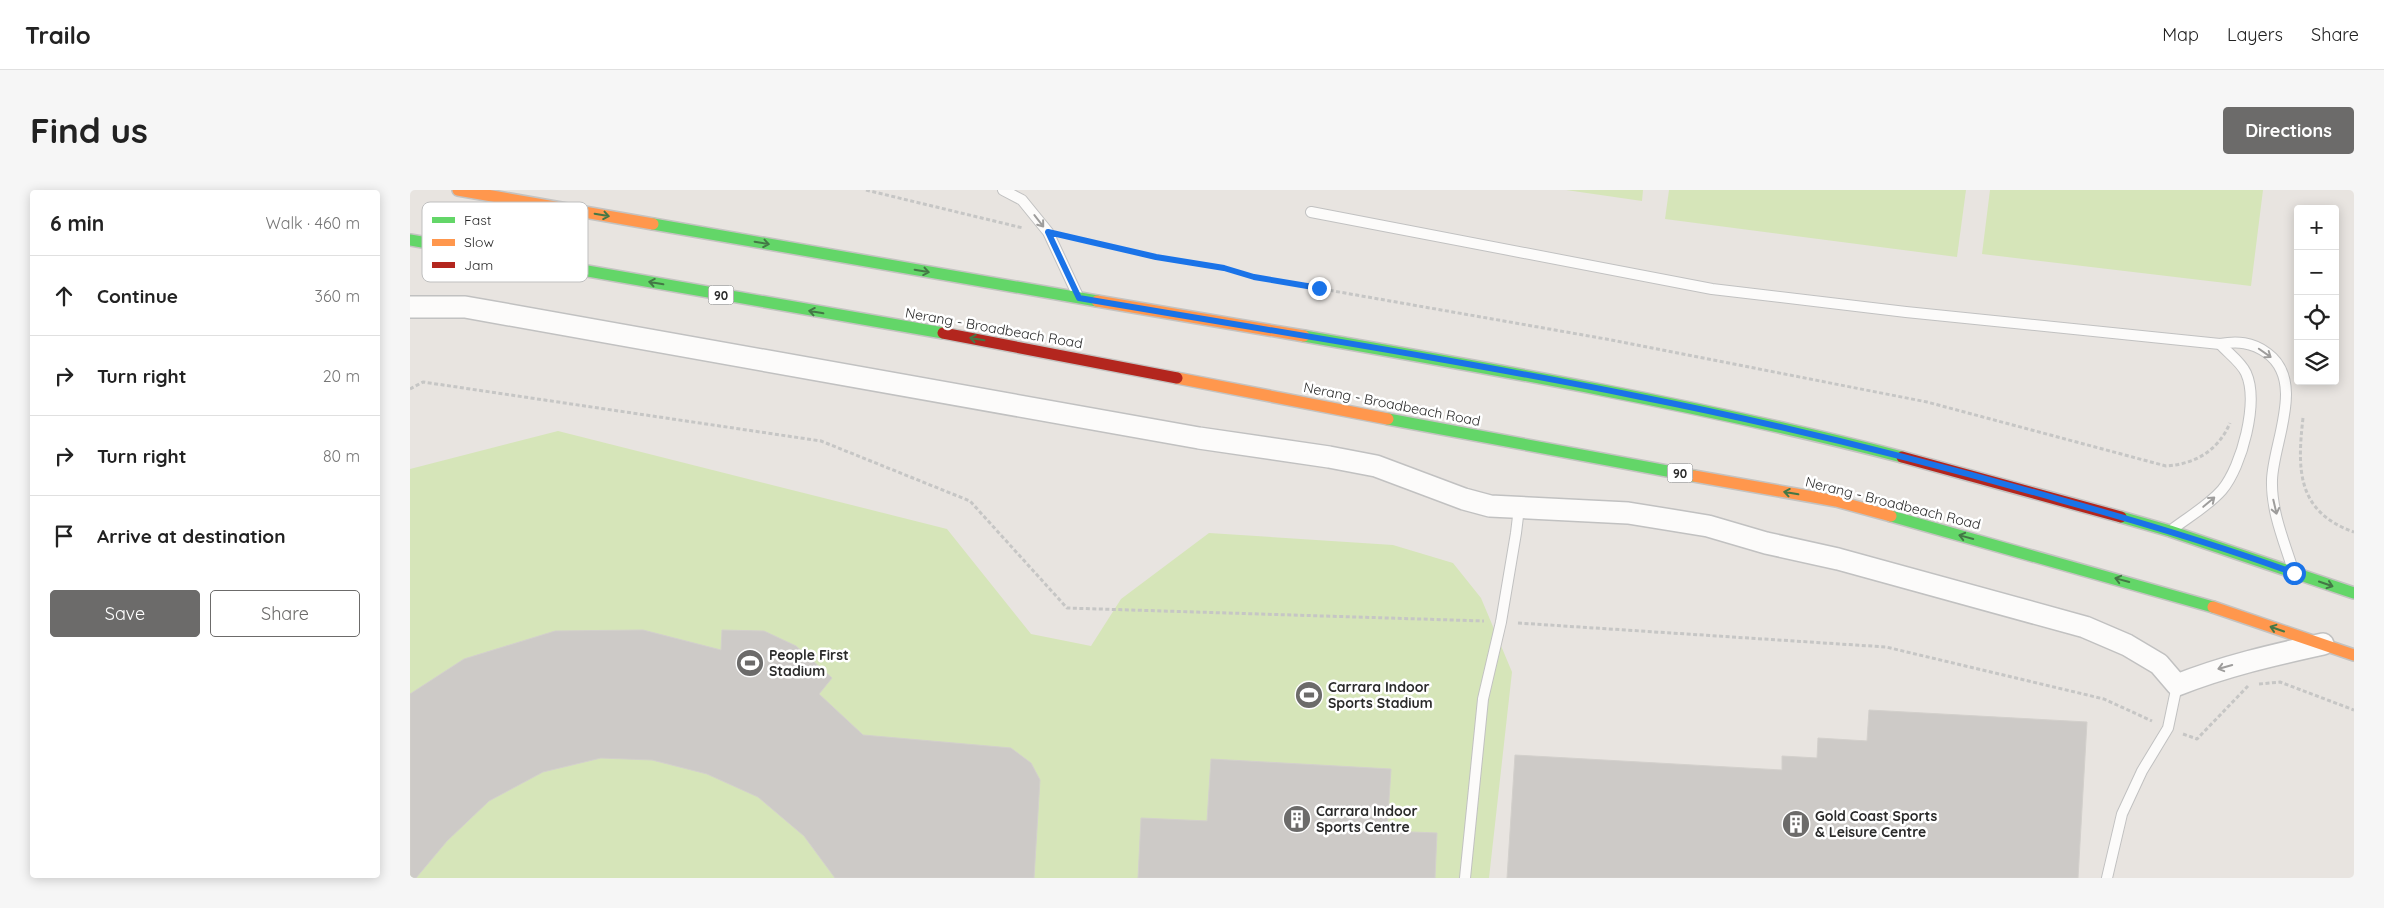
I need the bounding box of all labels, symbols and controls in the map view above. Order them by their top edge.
text: Trailo [25,20,91,50]
text: Map [2162,23,2199,46]
text: Layers [2227,23,2283,46]
text: Share [2311,23,2359,46]
button: Directions [2223,107,2354,154]
text: Find us [30,108,148,152]
legend [422,202,588,282]
map controls [2294,205,2339,385]
button: + [2294,205,2339,250]
text: 6 min [50,210,104,236]
text: Fast [464,211,492,229]
one-way arrow [594,211,610,221]
text: Walk · 460 m [265,213,360,233]
one-way arrow [1033,214,1044,227]
text: Slow [464,233,494,251]
one-way arrow [754,239,770,249]
button: − [2294,250,2339,295]
text: Jam [464,256,493,274]
one-way arrow [914,267,930,277]
route end [1308,277,1331,300]
one-way arrow [649,278,665,288]
icon: ahead [50,282,78,310]
text: Continue [97,284,178,308]
text: 360 m [315,286,360,306]
road number: 90 [708,286,734,304]
button: locate [2294,295,2339,340]
street label: Nerang - Broadbeach Road [904,304,1084,352]
one-way arrow [809,306,825,316]
one-way arrow [969,334,985,344]
button: layers [2294,340,2339,385]
one-way arrow [2258,348,2272,358]
icon: right [50,362,78,390]
text: Turn right [97,364,186,388]
text: 20 m [323,366,360,386]
street label: Nerang - Broadbeach Road [1302,378,1482,430]
icon: right [50,442,78,470]
text: Turn right [97,444,186,468]
text: 80 m [323,446,360,466]
road number: 90 [1668,464,1692,482]
street label: Nerang - Broadbeach Road [1803,472,1983,534]
one-way arrow [1784,488,1800,498]
one-way arrow [2202,496,2215,507]
one-way arrow [2270,498,2280,514]
icon: arrive [50,522,78,550]
text: Arrive at destination [97,524,286,548]
one-way arrow [1958,532,1974,541]
route start [2283,562,2306,585]
one-way arrow [2115,575,2131,584]
one-way arrow [2317,579,2333,589]
button: Save [50,590,200,637]
button: Share [210,590,360,637]
one-way arrow [2270,624,2286,633]
place label: People First Stadium [769,646,849,680]
sports icon: People First Stadium [735,648,765,678]
one-way arrow [2217,663,2233,672]
place label: Carrara Indoor Sports Stadium [1328,678,1433,712]
sports icon: Carrara Indoor Sports Stadium [1294,680,1324,710]
place label: Carrara Indoor Sports Centre [1316,802,1418,836]
building icon: Carrara Indoor Sports Centre [1282,804,1312,834]
place label: Gold Coast Sports & Leisure Centre [1815,807,1937,841]
building icon: Gold Coast Sports & Leisure Centre [1781,809,1811,839]

